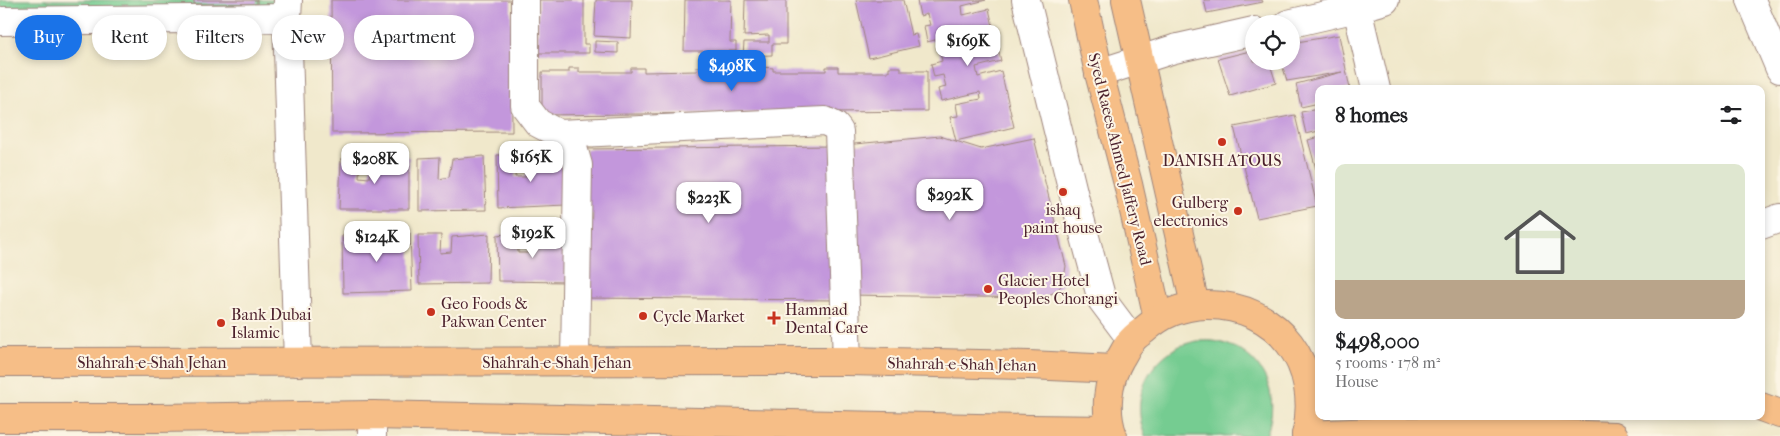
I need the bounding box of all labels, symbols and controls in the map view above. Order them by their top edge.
chip: Buy [15,15,82,60]
chip: Rent [92,15,167,60]
chip: Filters [177,15,262,60]
chip: New [272,15,344,60]
chip: Apartment [354,15,474,60]
map controls [1245,15,1300,70]
button: locate [1245,15,1300,70]
pin: $169K [933,24,1003,67]
text: $169K [946,31,990,50]
pin: $498K [697,49,767,92]
street label: Syed Raees Ahmed Jaffery Road [1084,51,1156,267]
text: $498K [709,56,755,75]
icon: filters [1717,101,1745,129]
text: 8 homes [1335,103,1408,127]
marker: DANISH ATOUS [1216,136,1228,148]
pin: $165K [496,140,566,183]
pin: $208K [340,142,410,185]
text: $165K [510,147,552,166]
text: $208K [352,149,398,168]
place label: DANISH ATOUS [1163,151,1281,170]
pin: $292K [915,178,985,221]
pin: $223K [674,182,744,224]
text: $292K [927,185,973,204]
marker: ishaq paint house [1057,186,1069,198]
text: $223K [687,188,731,207]
place label: Gulberg electronics [1154,193,1228,230]
icon: home [1495,197,1585,287]
place label: ishaq paint house [1023,200,1103,237]
marker: Gulberg electronics [1232,205,1244,217]
pin: $192K [498,216,568,259]
pin: $124K [342,220,412,263]
text: $192K [512,223,554,242]
text: $124K [355,227,399,246]
place label: Glacier Hotel Peoples Chorangi [998,271,1118,308]
marker: Glacier Hotel Peoples Chorangi [982,283,994,295]
place label: Geo Foods & Pakwan Center [441,294,546,331]
place label: Hammad Dental Care [785,300,868,337]
place label: Bank Dubai Islamic [231,305,312,342]
marker: Geo Foods & Pakwan Center [425,306,437,318]
place label: Cycle Market [653,307,745,326]
marker: Cycle Market [637,310,649,322]
marker: Hammad Dental Care [767,311,781,325]
marker: Bank Dubai Islamic [215,317,227,329]
text: $498,000 [1335,329,1420,353]
street label: Shahrah-e-Shah Jehan [77,353,227,372]
street label: Shahrah-e-Shah Jehan [482,353,632,372]
street label: Shahrah-e-Shah Jehan [887,353,1038,375]
text: 5 rooms · 178 m² [1335,353,1440,372]
text: House [1335,372,1378,391]

